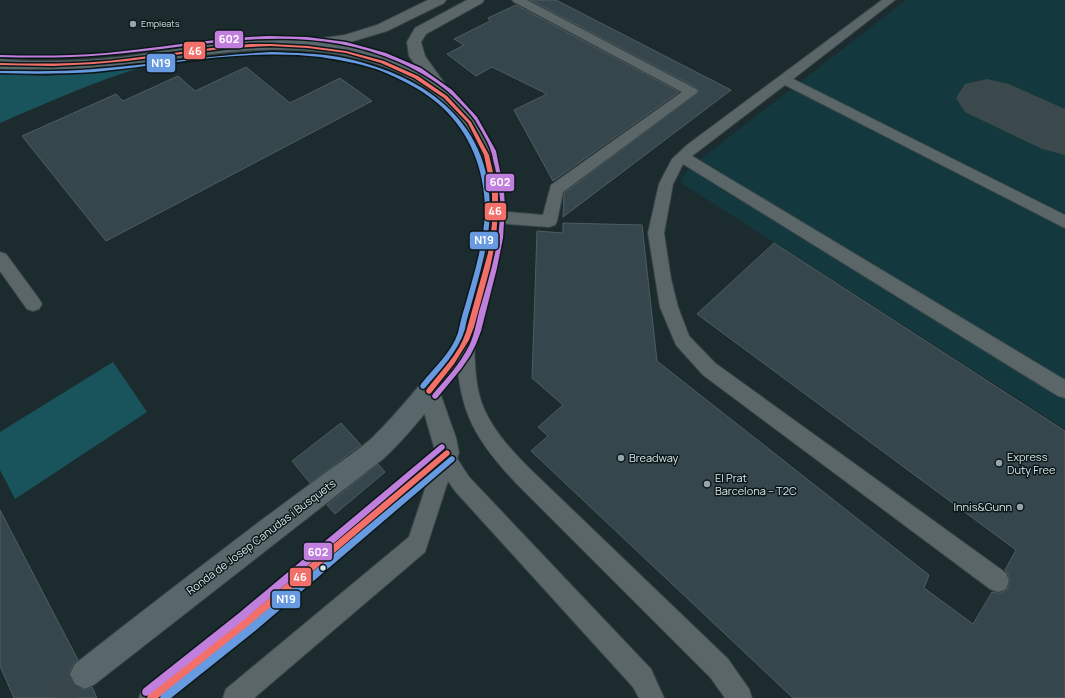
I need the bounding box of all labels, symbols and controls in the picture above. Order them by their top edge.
place label: Empleats [141,17,180,30]
marker: Empleats [128,19,138,29]
line badge: 602 [214,30,244,49]
text: 602 [219,31,239,46]
line badge: 46 [183,41,206,60]
text: 46 [188,43,202,58]
line badge: N19 [146,53,176,73]
text: N19 [151,55,171,70]
line badge: 602 [485,173,515,192]
text: 602 [490,174,510,189]
line badge: 46 [484,202,507,221]
text: 46 [488,203,502,218]
line badge: N19 [469,231,499,250]
text: N19 [474,232,494,247]
place label: Express Duty Free [1007,449,1056,477]
place label: Breadway [629,450,678,465]
marker: Breadway [616,453,626,463]
marker: Express Duty Free [994,458,1004,468]
place label: El Prat Barcelona – T2C [715,470,797,498]
street label: Ronda de Josep Canudas i Busquets [183,475,339,598]
marker: El Prat Barcelona – T2C [702,479,712,489]
place label: Innis&Gunn [953,499,1012,514]
marker: Innis&Gunn [1015,502,1025,512]
line badge: 602 [303,542,333,561]
text: 602 [308,544,328,559]
unlabelled marker [318,563,328,573]
line badge: 46 [289,567,312,587]
text: 46 [293,569,307,584]
line badge: N19 [271,590,301,609]
text: N19 [276,591,296,606]

